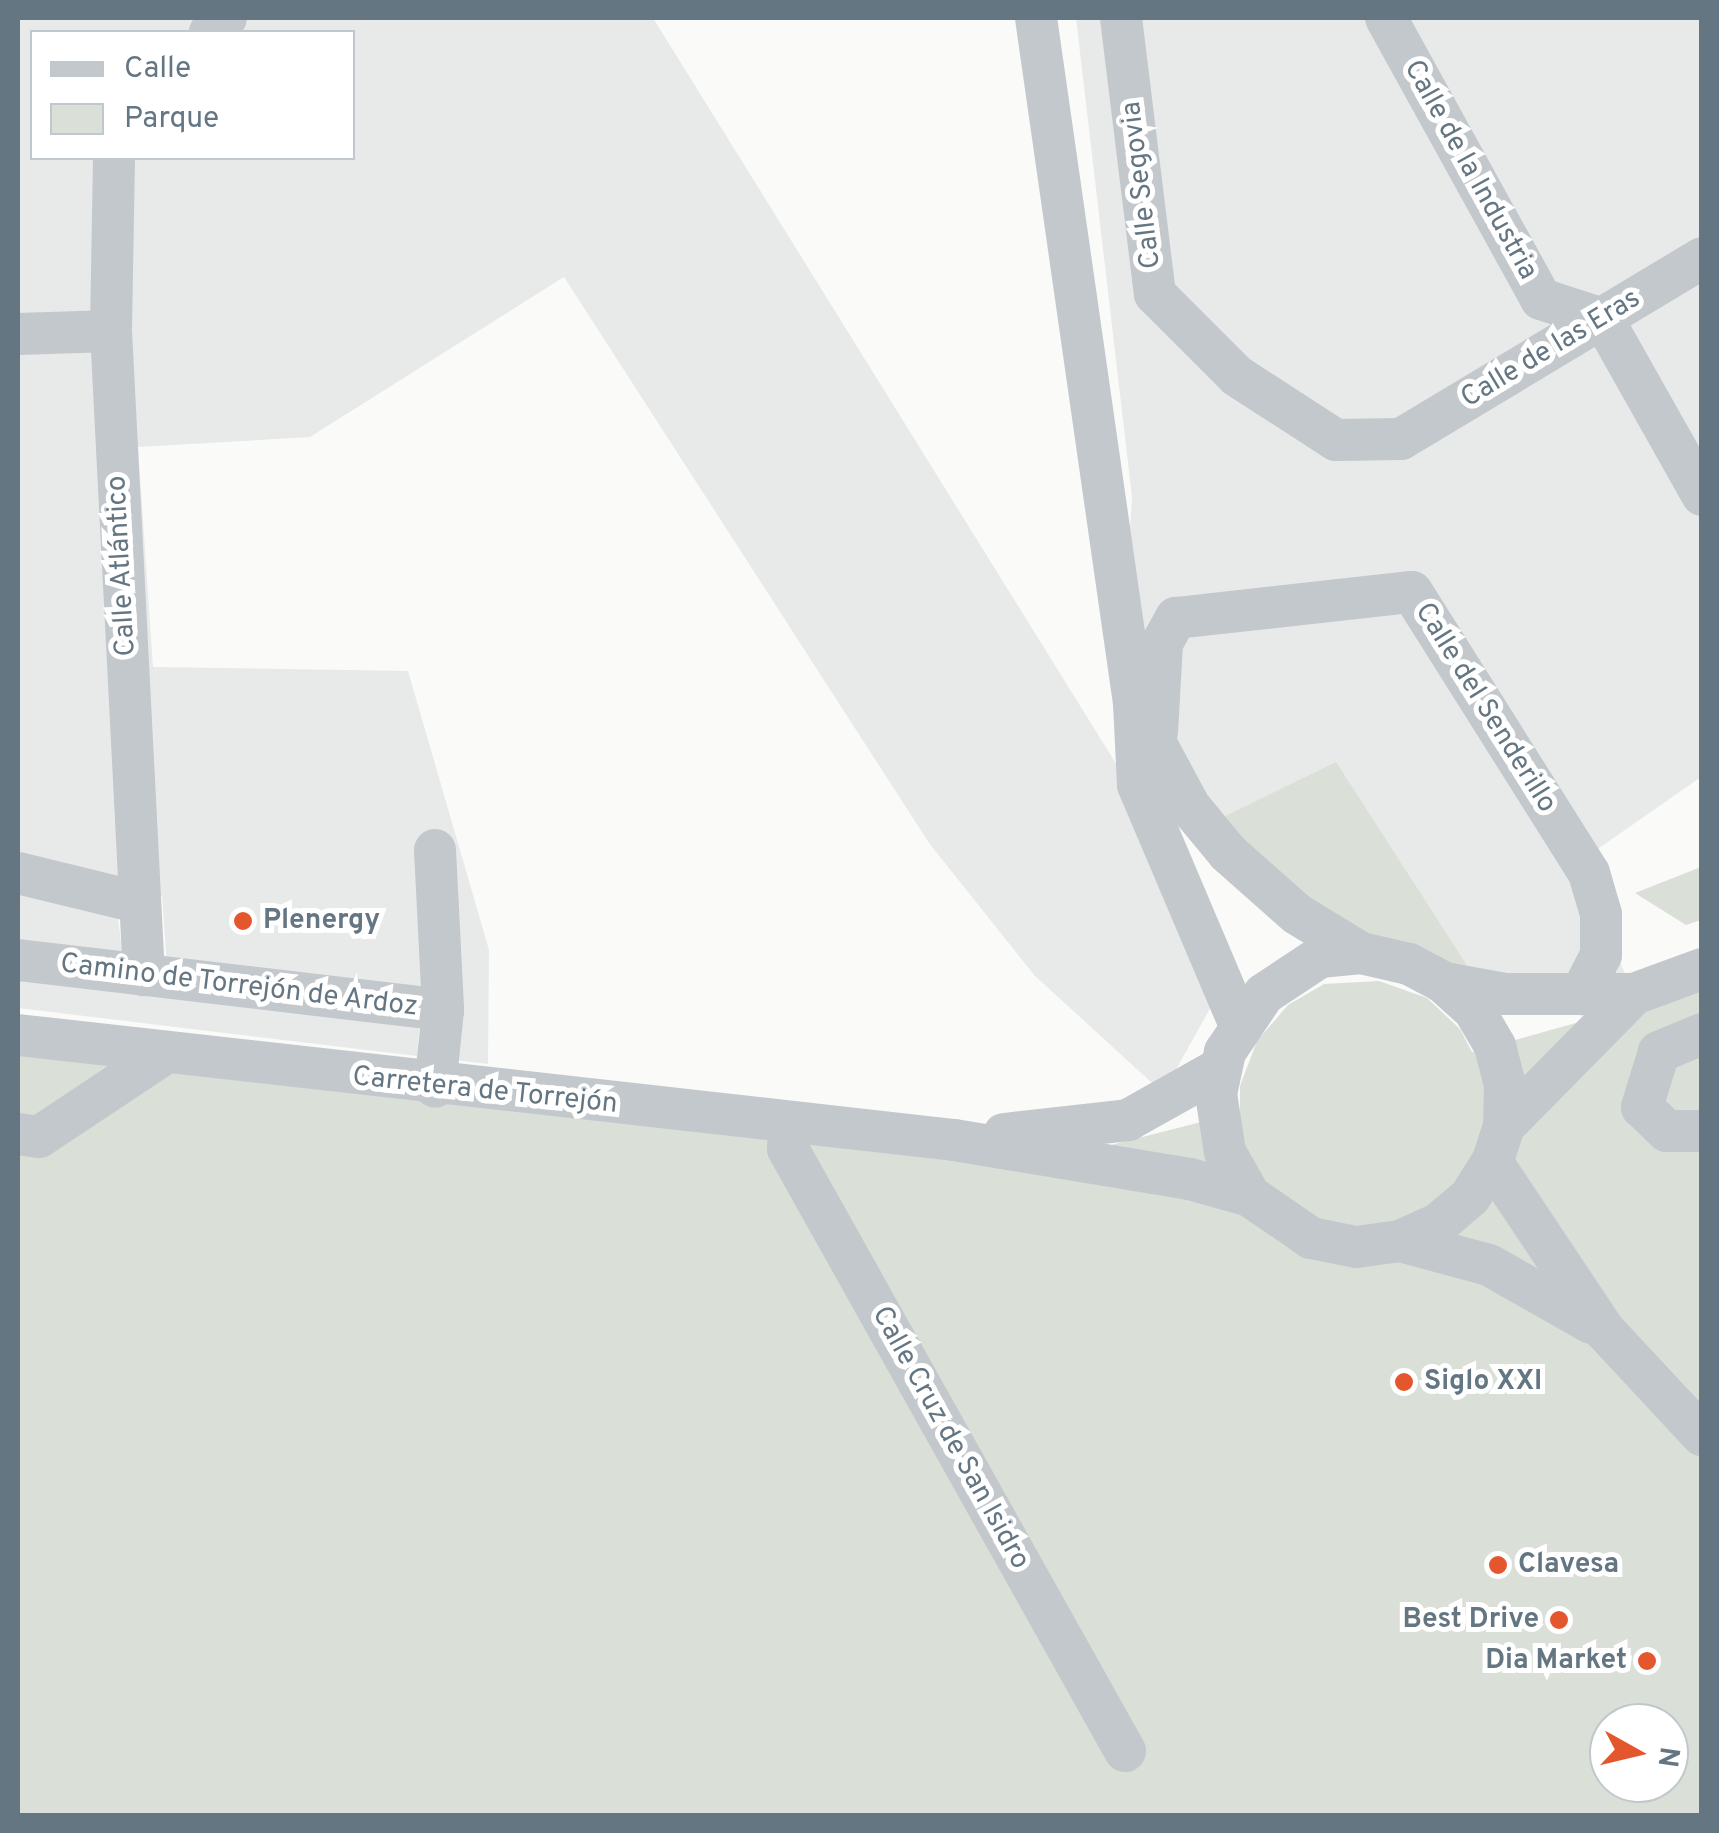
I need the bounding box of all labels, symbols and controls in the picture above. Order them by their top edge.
legend [30,30,355,160]
text: Calle [124,51,191,88]
street label: Calle de la Industria [1396,54,1544,286]
street label: Calle Segovia [1115,99,1169,271]
text: Parque [124,101,219,138]
street label: Calle de las Eras [1455,282,1647,416]
street label: Calle Atlántico [100,474,144,658]
street label: Calle del Senderillo [1407,597,1563,819]
place label: Plenergy [263,904,380,938]
marker: Plenergy [232,910,254,932]
street label: Camino de Torrejón de Ardoz [57,947,421,1025]
street label: Carretera de Torrejón [350,1060,620,1122]
street label: Calle Cruz de San Isidro [864,1301,1036,1575]
place label: Siglo XXI [1424,1365,1542,1399]
marker: Siglo XXI [1393,1371,1415,1393]
place label: Clavesa [1518,1548,1619,1582]
marker: Clavesa [1487,1554,1509,1576]
place label: Best Drive [1403,1603,1539,1637]
marker: Best Drive [1548,1609,1570,1631]
place label: Dia Market [1485,1644,1627,1678]
marker: Dia Market [1636,1650,1658,1672]
north arrow [1589,1703,1689,1803]
text: N [1648,1744,1686,1769]

